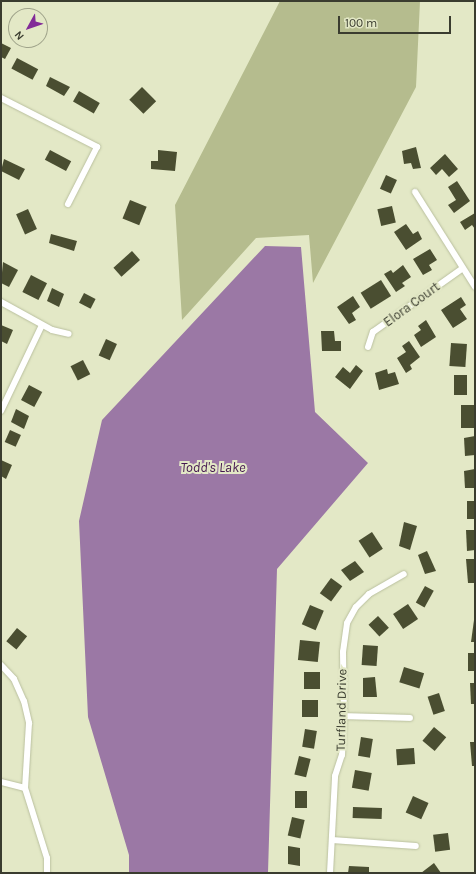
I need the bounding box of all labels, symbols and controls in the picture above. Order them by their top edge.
north arrow [8,8,48,48]
scale bar [340,8,453,34]
text: 100 m [345,16,377,30]
text: N [12,28,27,43]
street label: Elora Court [381,279,443,331]
water label: Todd's Lake [180,460,246,476]
street label: Turfland Drive [333,669,351,751]

